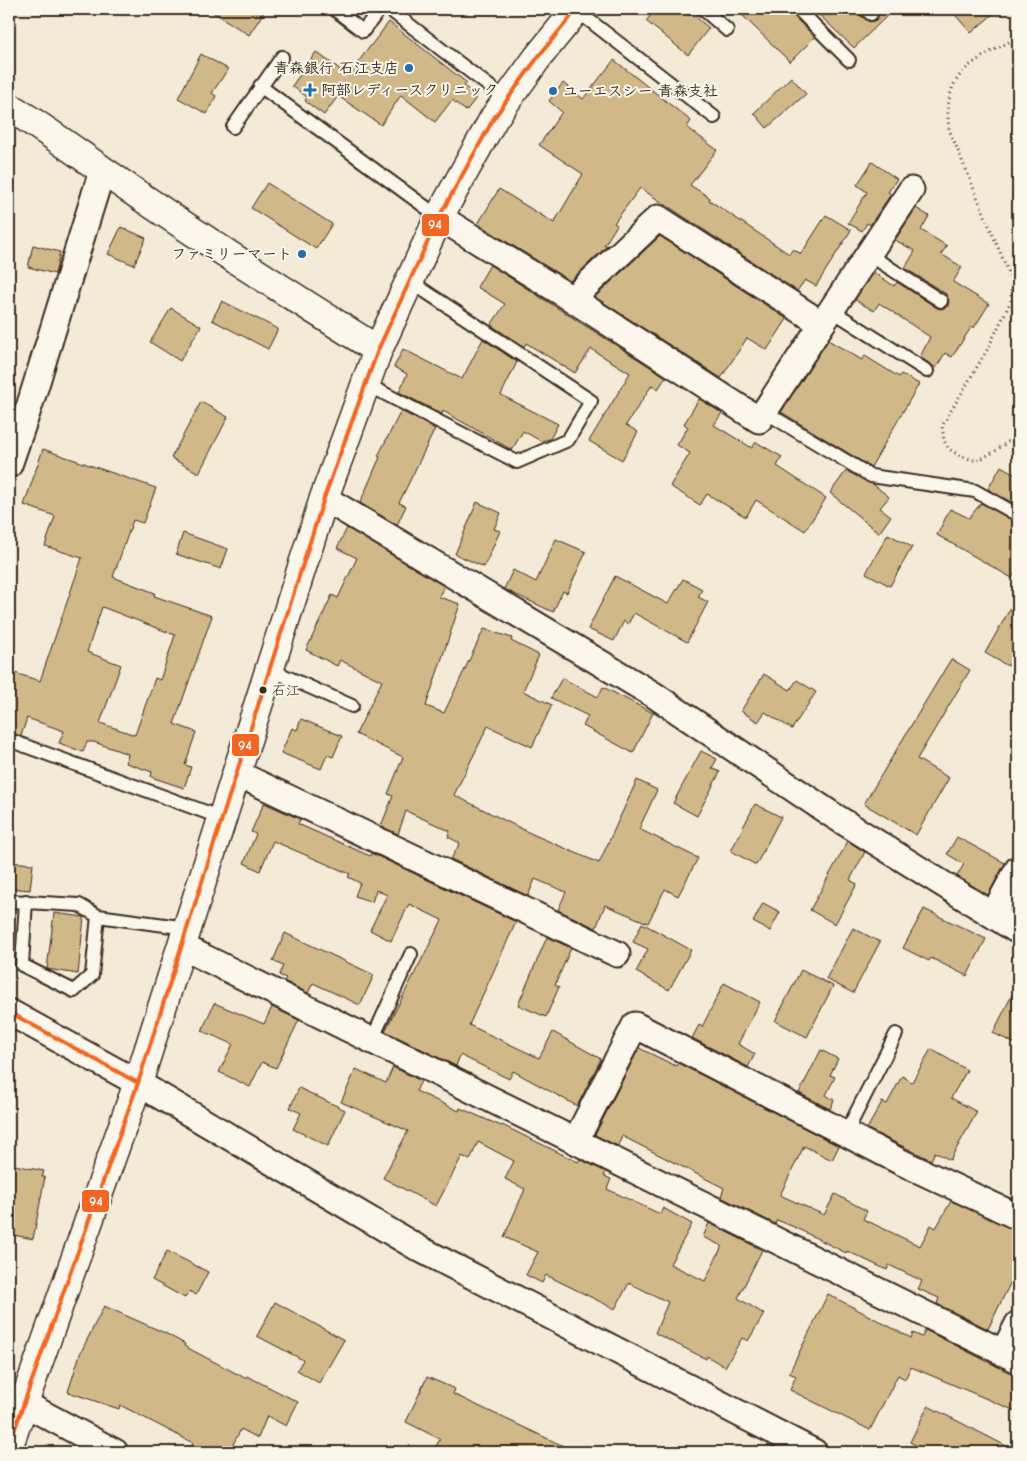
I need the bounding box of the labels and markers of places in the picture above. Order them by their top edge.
place label: 青森銀行 石江支店 [274,59,399,77]
marker: 青森銀行 石江支店 [403,62,415,74]
place label: 阿部レディースクリニック [321,81,498,99]
place label: ユーエスシー 青森支社 [563,82,718,100]
marker: 阿部レディースクリニック [303,83,317,97]
marker: ユーエスシー 青森支社 [547,85,559,97]
place label: ファミリーマート [171,245,292,263]
marker: ファミリーマート [296,248,308,260]
place label: 石江 [272,682,300,699]
marker: 石江 [258,685,268,695]

